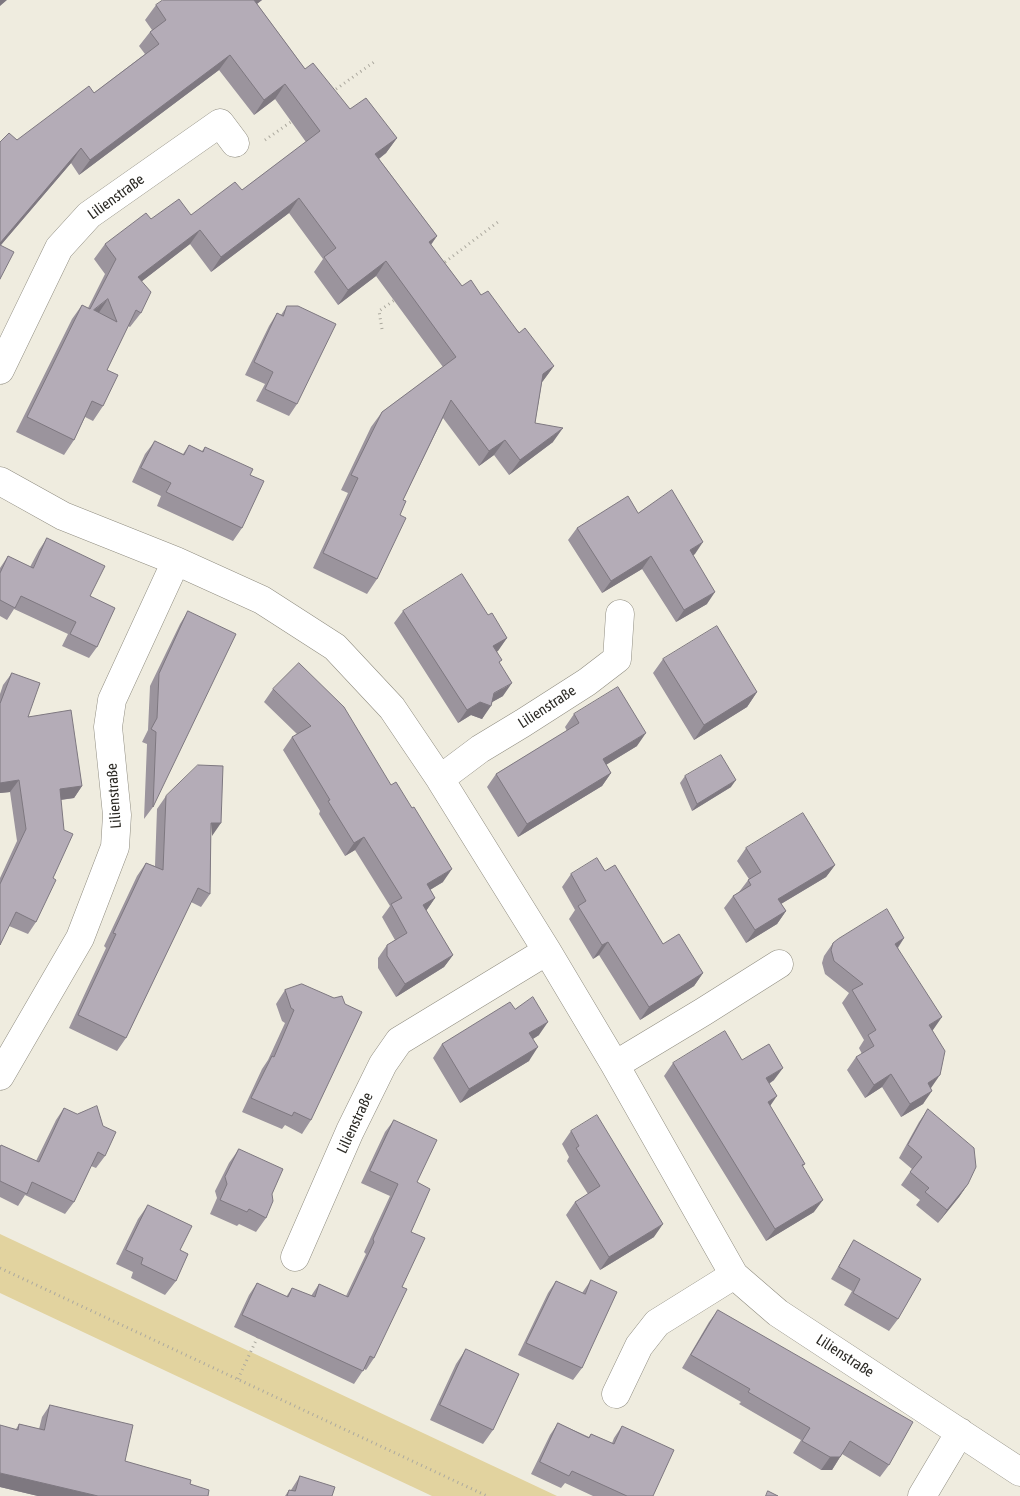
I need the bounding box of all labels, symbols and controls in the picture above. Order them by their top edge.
street label: Lilienstraße [84,171,148,223]
street label: Lilienstraße [515,682,579,732]
street label: Lilienstraße [103,763,125,829]
street label: Lilienstraße [333,1090,377,1156]
street label: Lilienstraße [813,1331,877,1381]

